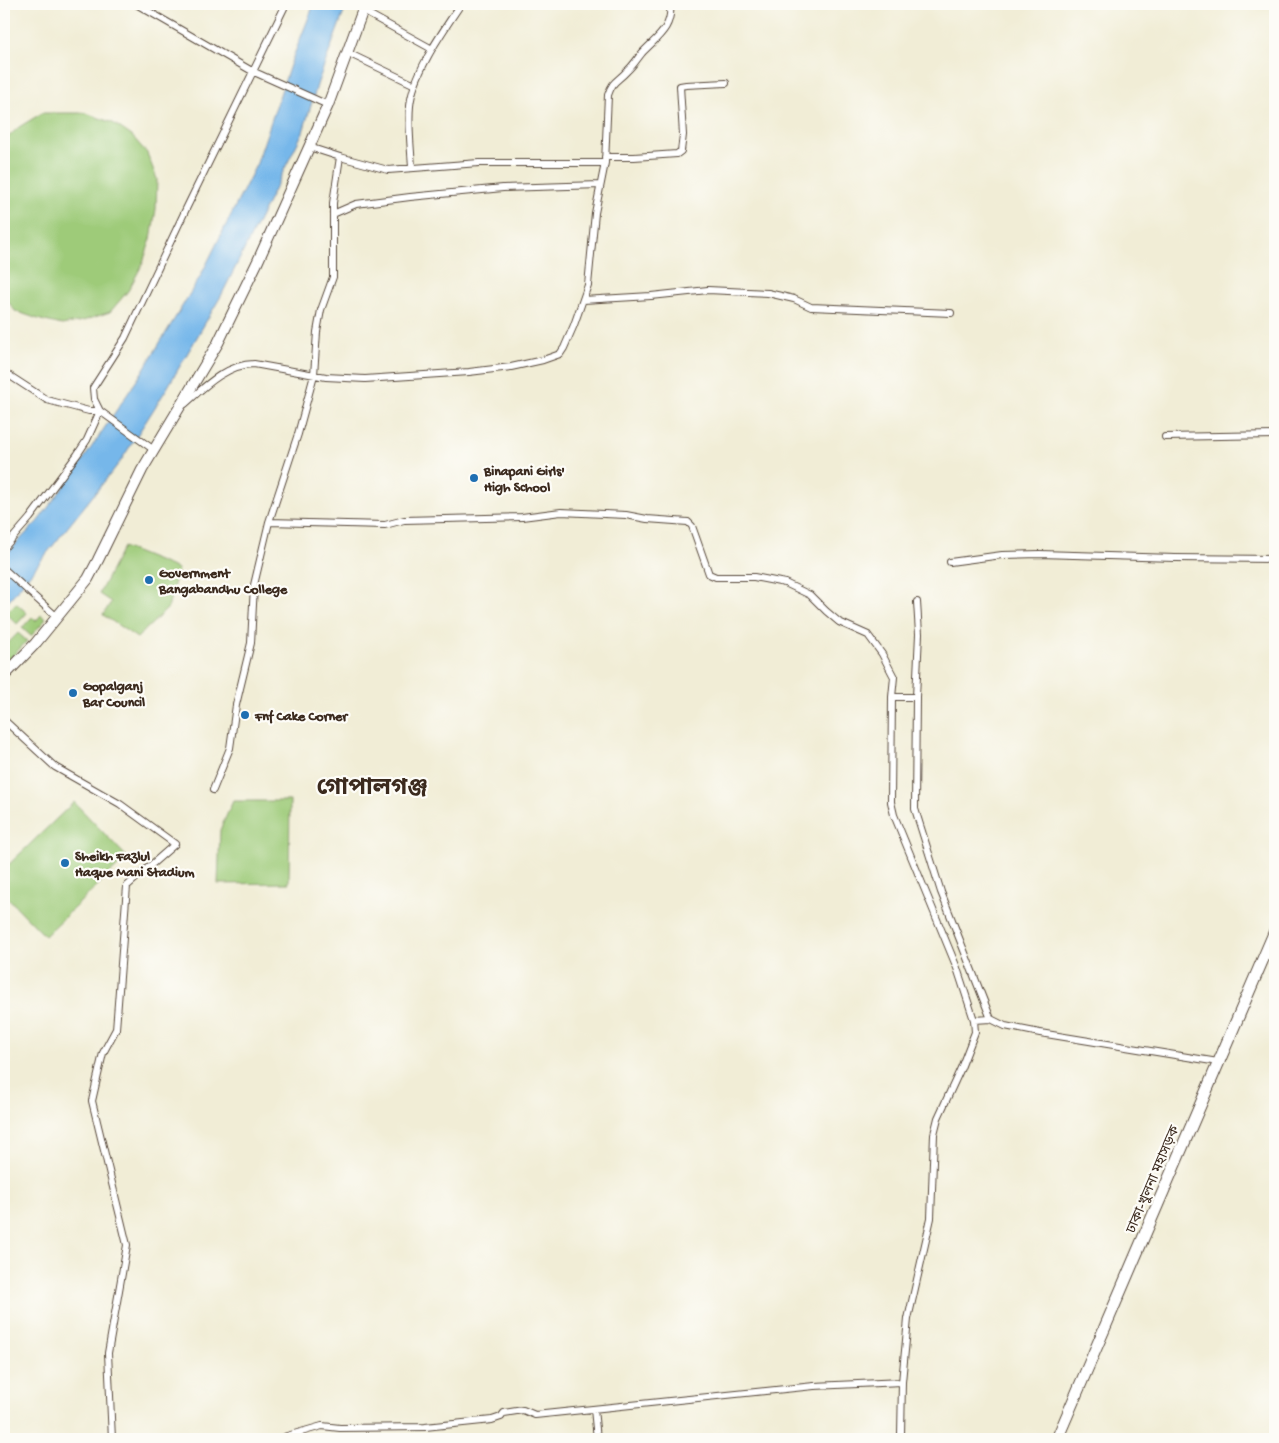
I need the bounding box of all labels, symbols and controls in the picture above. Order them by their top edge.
place label: Binapani Girls' High School [483,464,565,497]
marker: Binapani Girls' High School [468,472,480,484]
place label: Government Bangabandhu College [158,566,288,599]
marker: Government Bangabandhu College [143,574,155,586]
place label: Gopalganj Bar Council [82,679,145,712]
marker: Gopalganj Bar Council [67,687,79,699]
marker: Fnf Cake Corner [239,709,251,721]
place label: Fnf Cake Corner [254,709,349,726]
district label: গোপালগঞ্জ [316,775,428,804]
place label: Sheikh Fazlul Haque Mani Stadium [75,849,195,882]
marker: Sheikh Fazlul Haque Mani Stadium [59,857,71,869]
street label: ঢাকা-খুলনা মহাসড়ক [1124,1123,1185,1237]

